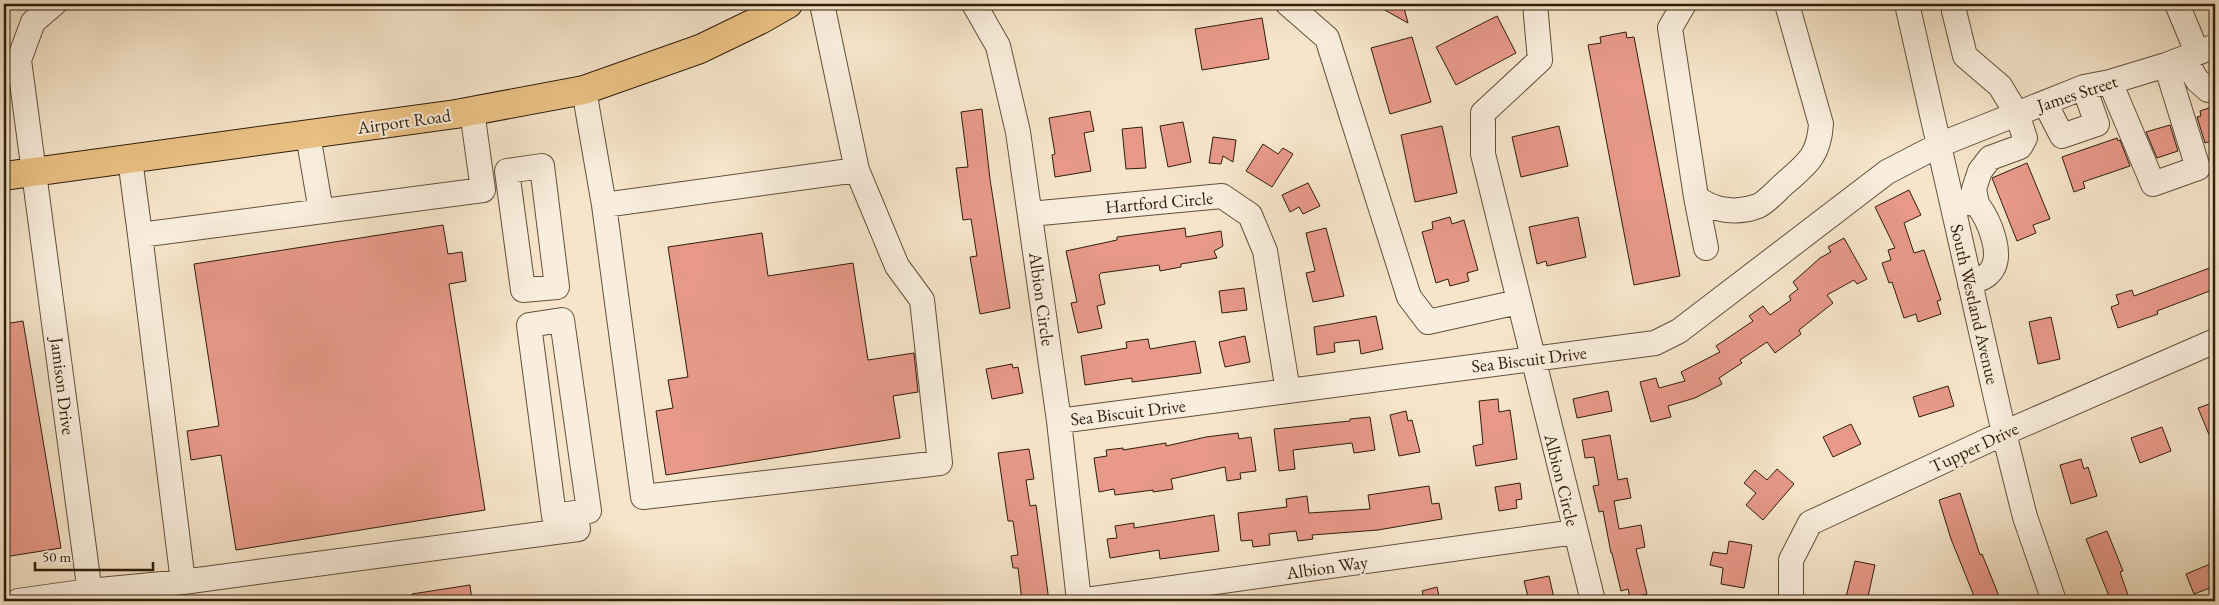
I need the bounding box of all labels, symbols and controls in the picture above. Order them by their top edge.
street label: James Street [2032,69,2120,117]
street label: Airport Road [355,103,453,139]
street label: Hartford Circle [1104,186,1214,218]
street label: South Westland Avenue [1945,222,2005,386]
street label: Albion Circle [1024,250,1060,347]
street label: Jamison Drive [45,334,80,436]
street label: Sea Biscuit Drive [1470,341,1588,377]
street label: Sea Biscuit Drive [1069,394,1187,430]
street label: Tupper Drive [1926,416,2022,478]
street label: Albion Circle [1539,430,1585,529]
scale bar [35,540,152,572]
text: 50 m [42,547,71,566]
street label: Albion Way [1284,550,1369,584]

